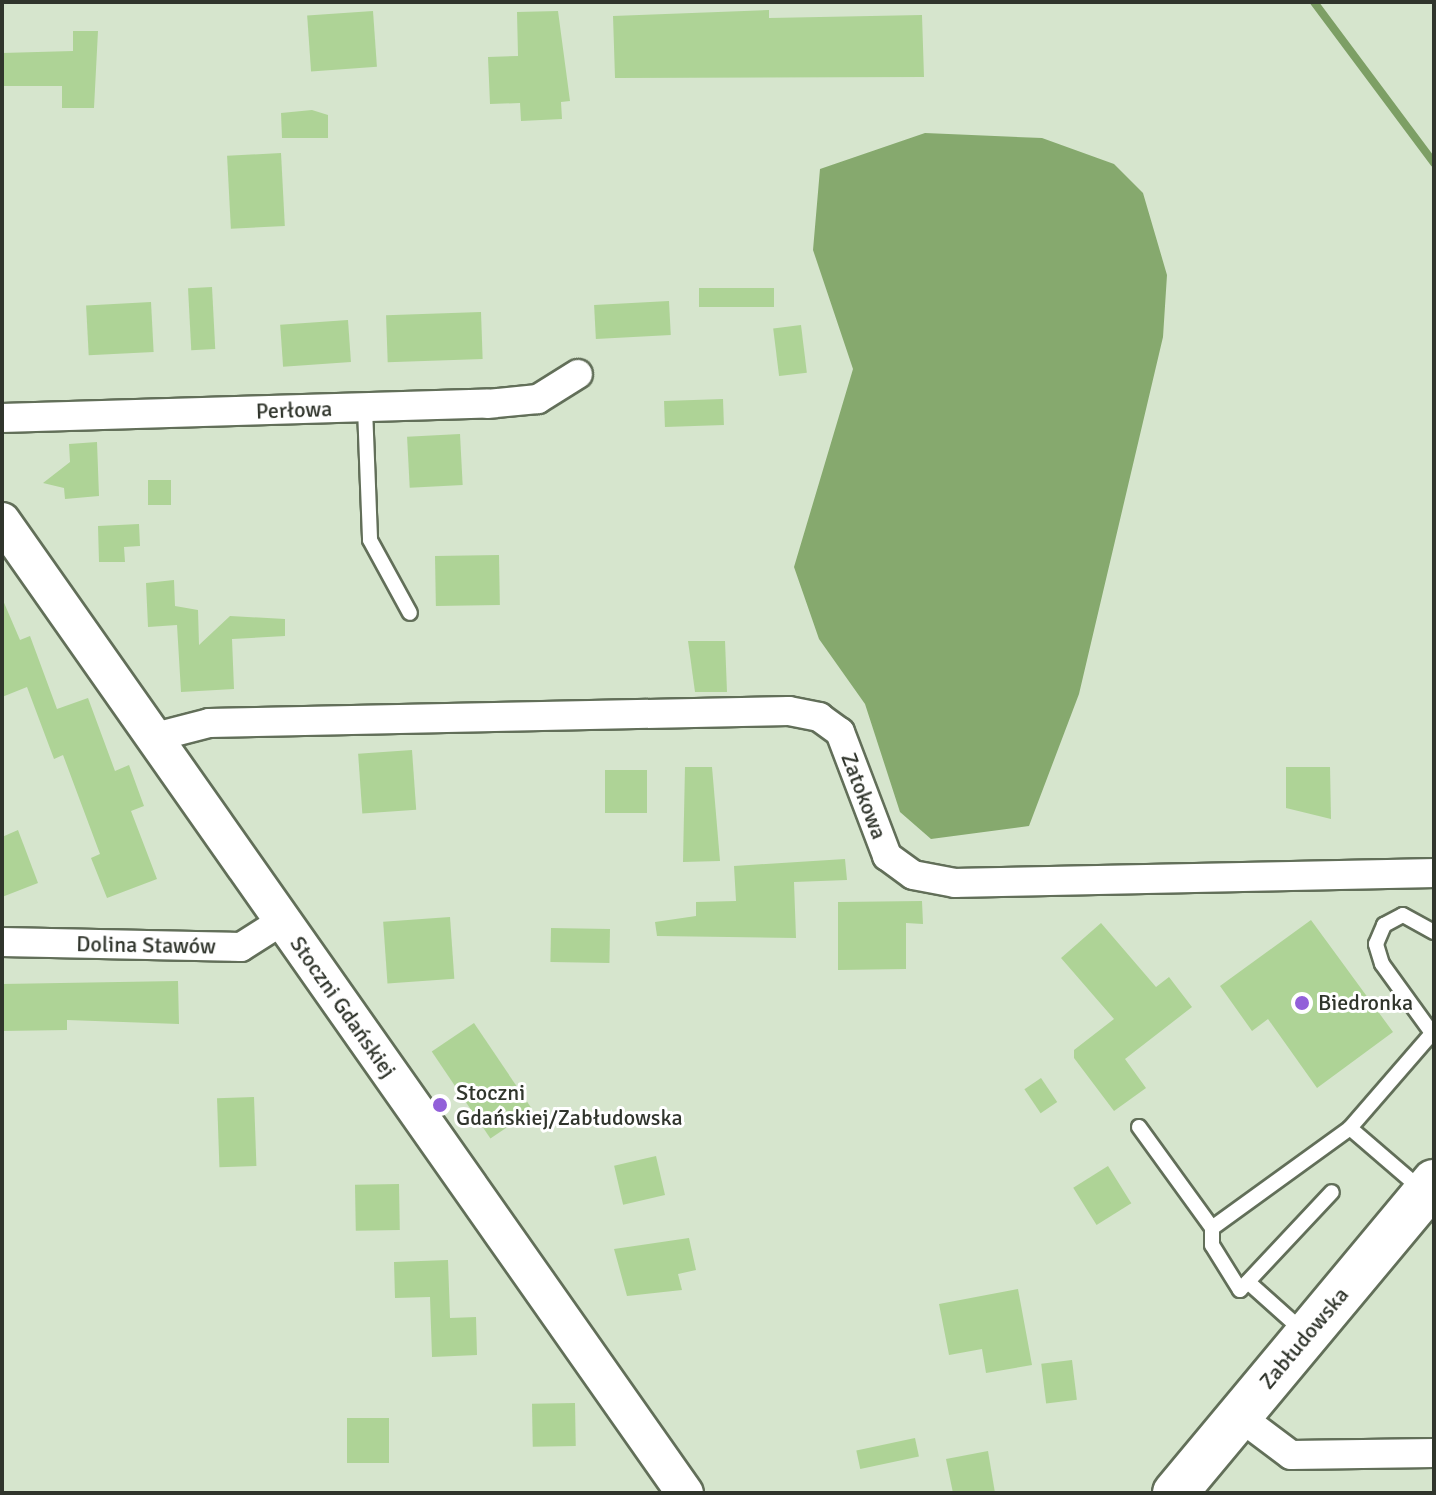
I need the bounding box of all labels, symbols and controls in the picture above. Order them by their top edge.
street label: Perłowa [255,395,333,425]
street label: Zatokowa [835,749,893,843]
street label: Dolina Stawów [76,931,216,959]
street label: Stoczni Gdańskiej [284,931,402,1083]
place label: Biedronka [1318,990,1413,1016]
marker: Biedronka [1293,994,1311,1012]
place label: Stoczni Gdańskiej/Zabłudowska [456,1079,683,1130]
marker: Stoczni Gdańskiej/Zabłudowska [431,1096,449,1114]
street label: Zabłudowska [1254,1282,1354,1394]

